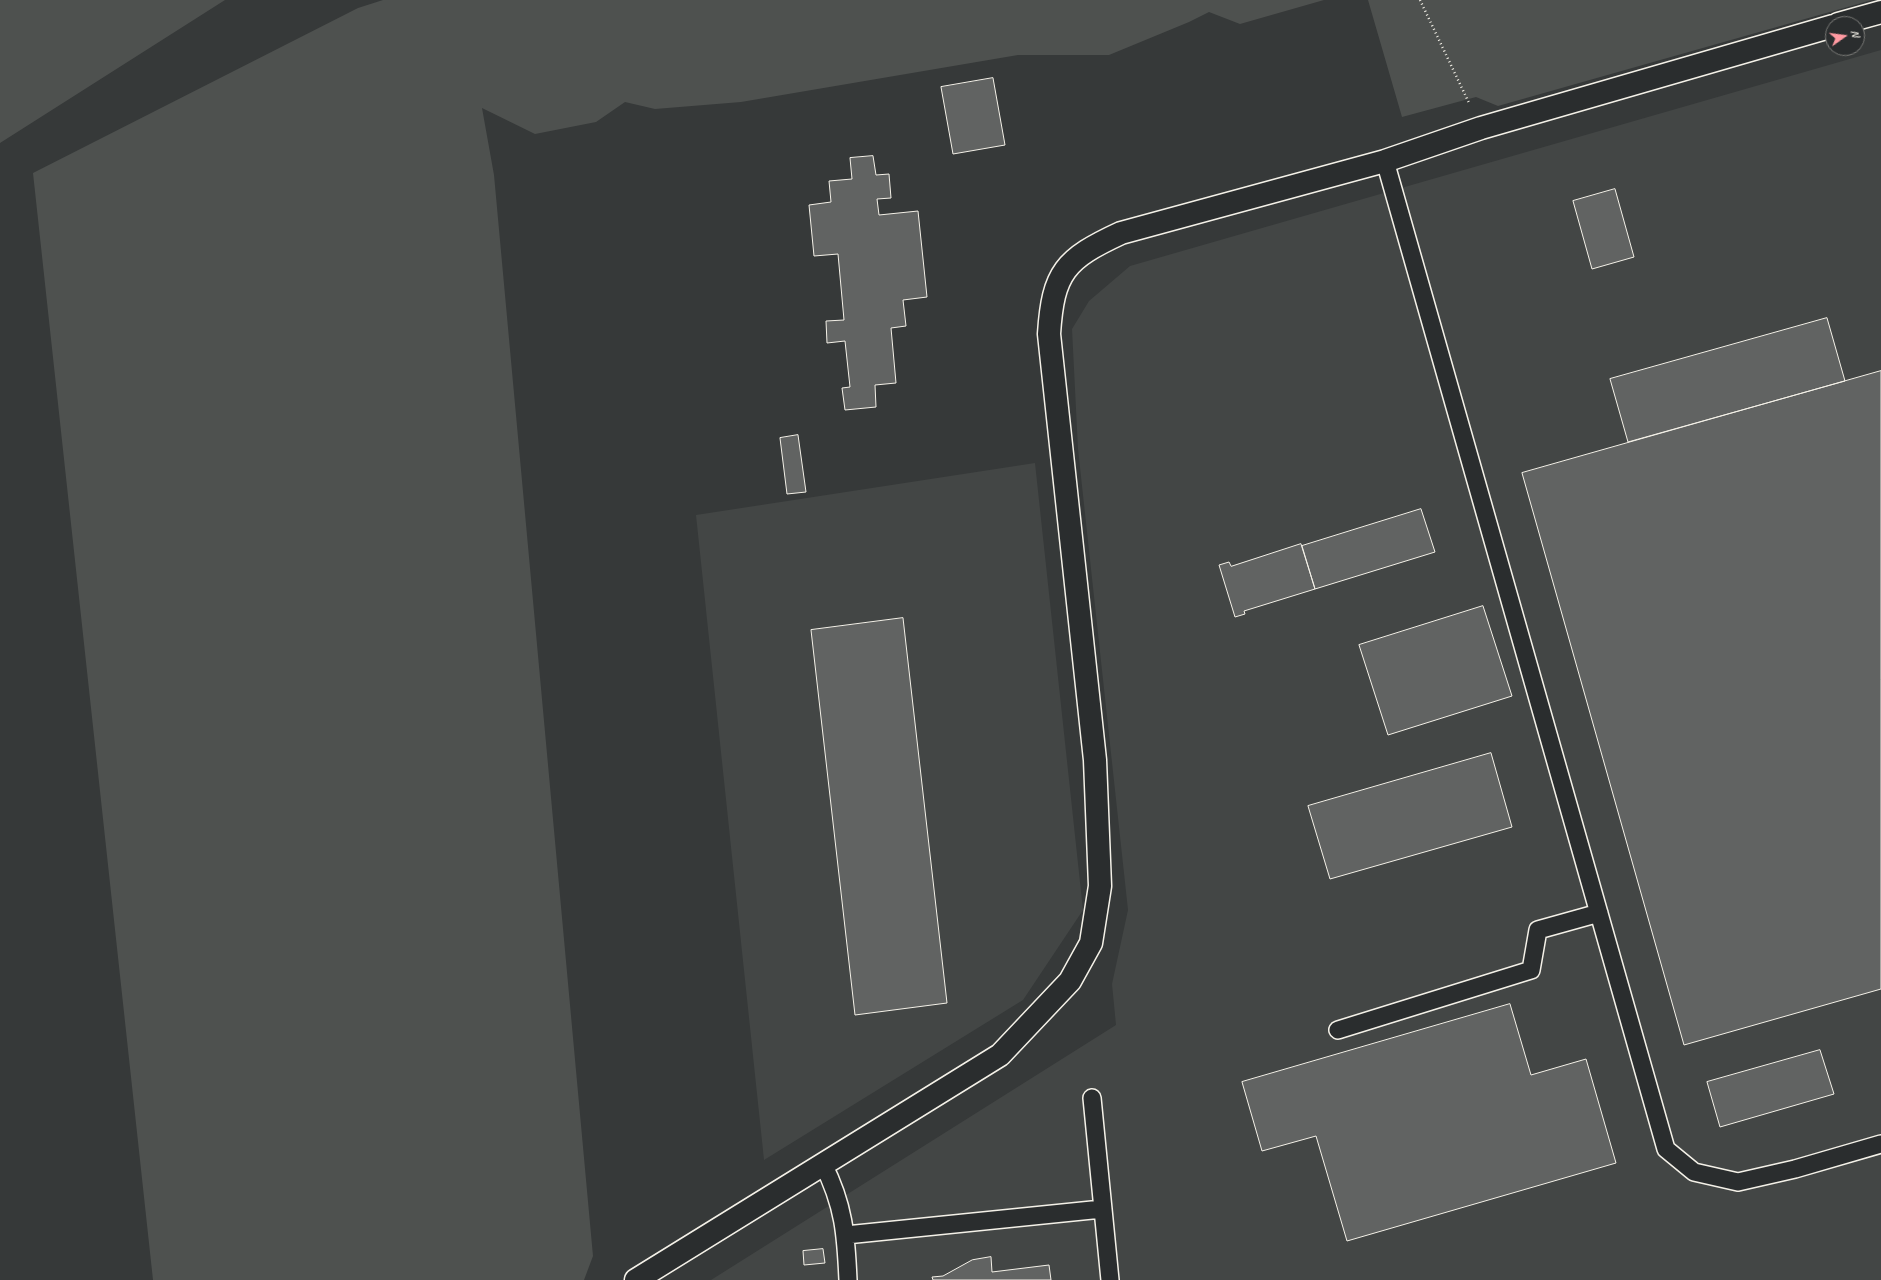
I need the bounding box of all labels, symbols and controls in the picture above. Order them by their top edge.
north arrow [1825,16,1865,56]
text: N [1848,28,1863,38]

